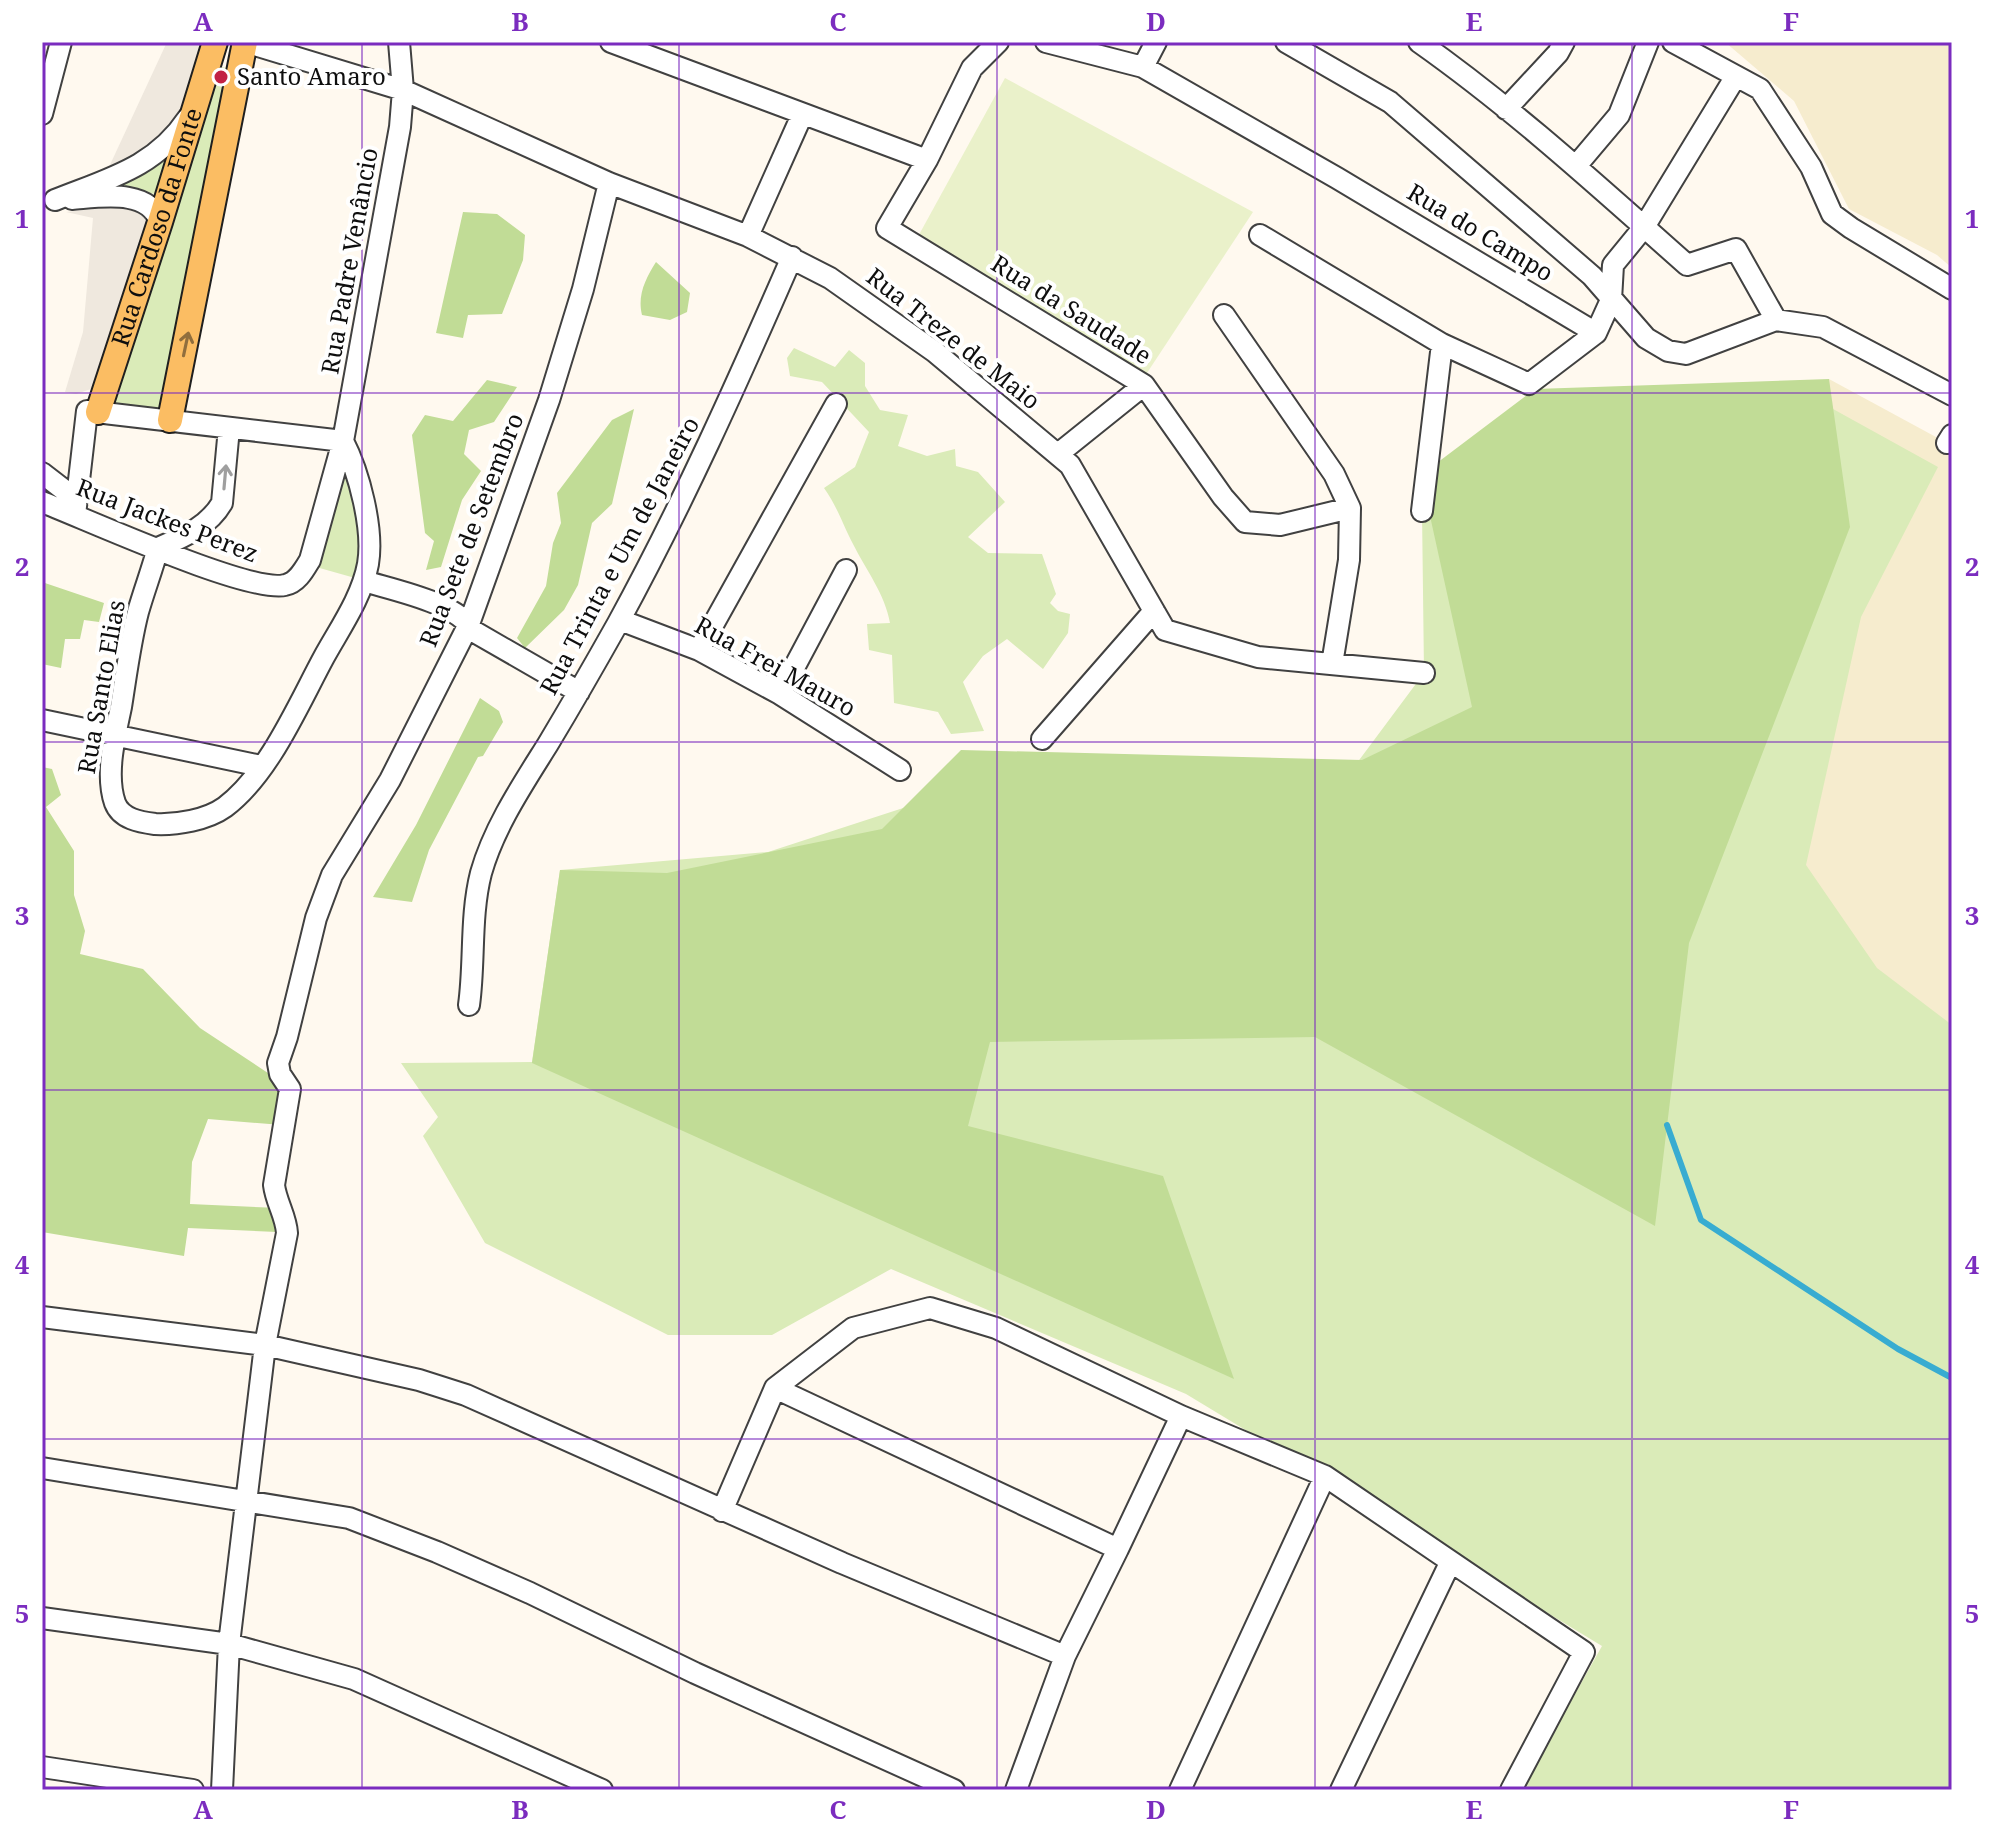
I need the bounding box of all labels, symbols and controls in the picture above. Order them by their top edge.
text: A [193,3,213,39]
text: B [511,3,529,39]
text: C [829,3,847,39]
text: D [1146,3,1166,39]
text: E [1466,3,1483,39]
text: F [1783,3,1799,39]
place label: Santo Amaro [237,59,386,92]
marker: Santo Amaro [212,68,230,86]
street label: Rua Cardoso da Fonte [103,104,209,350]
street label: Rua Padre Venâncio [312,145,385,377]
street label: Rua do Campo [1402,175,1560,288]
text: 1 [15,200,29,236]
text: 1 [1965,200,1979,236]
street label: Rua da Saudade [986,246,1158,371]
street label: Rua Treze de Maio [860,259,1048,416]
one-way arrow [179,332,194,357]
street label: Rua Sete de Setembro [411,408,530,651]
street label: Rua Trinta e Um de Janeiro [531,411,706,700]
one-way arrow [218,465,233,491]
street label: Rua Jackes Perez [72,470,263,569]
text: 2 [15,548,29,584]
text: 2 [1965,548,1979,584]
street label: Rua Santo Elias [69,597,132,776]
street label: Rua Frei Mauro [689,608,862,724]
text: 3 [15,897,29,933]
text: 3 [1965,897,1979,933]
text: 4 [15,1246,30,1282]
text: 4 [1965,1246,1980,1282]
text: 5 [15,1595,29,1631]
text: 5 [1965,1595,1979,1631]
text: A [193,1791,213,1827]
text: B [511,1791,529,1827]
text: C [829,1791,847,1827]
text: D [1146,1791,1166,1827]
text: E [1466,1791,1483,1827]
text: F [1783,1791,1799,1827]

